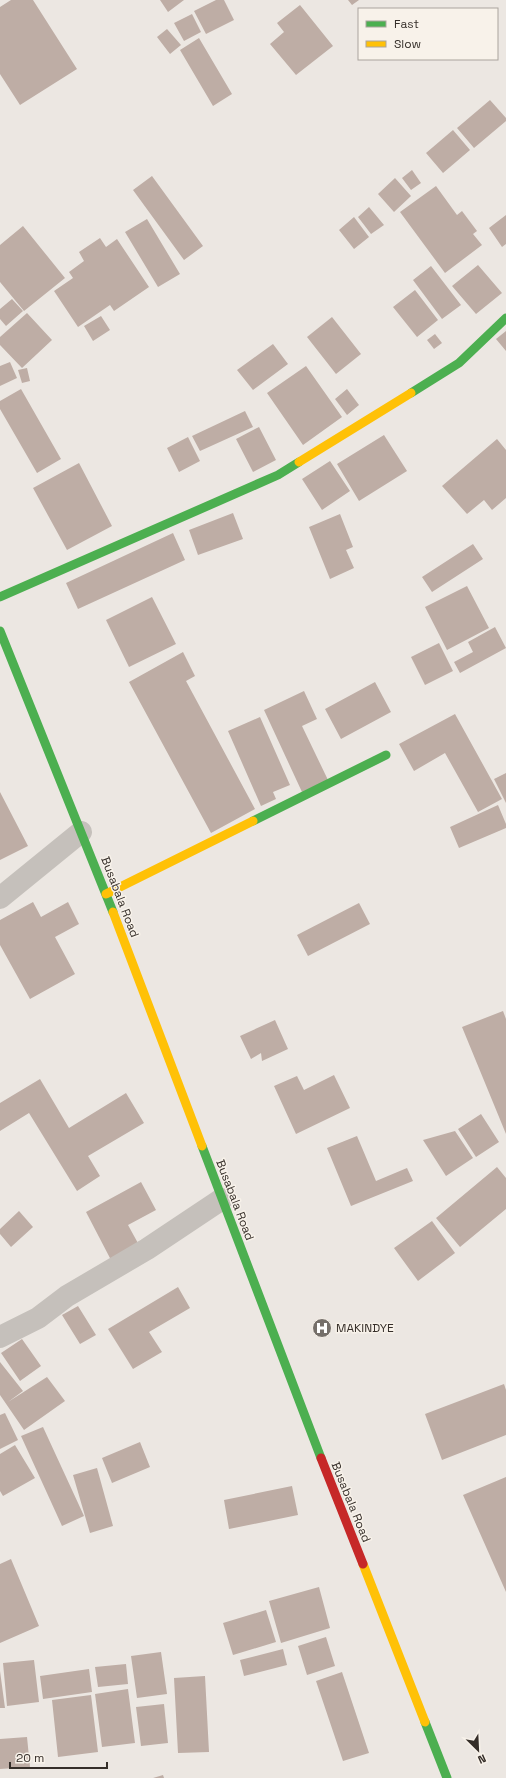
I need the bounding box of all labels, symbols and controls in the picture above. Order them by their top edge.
legend [358,8,498,60]
text: Fast [394,16,419,32]
text: Slow [394,36,421,52]
street label: Busabala Road [97,854,143,940]
street label: Busabala Road [212,1157,258,1243]
hospital icon: MAKINDYE [311,1317,333,1339]
place label: MAKINDYE [336,1320,394,1336]
street label: Busabala Road [328,1459,374,1545]
north arrow [458,1730,498,1770]
scale bar [10,1744,107,1770]
text: 20 m [16,1750,44,1766]
text: N [476,1751,488,1767]

